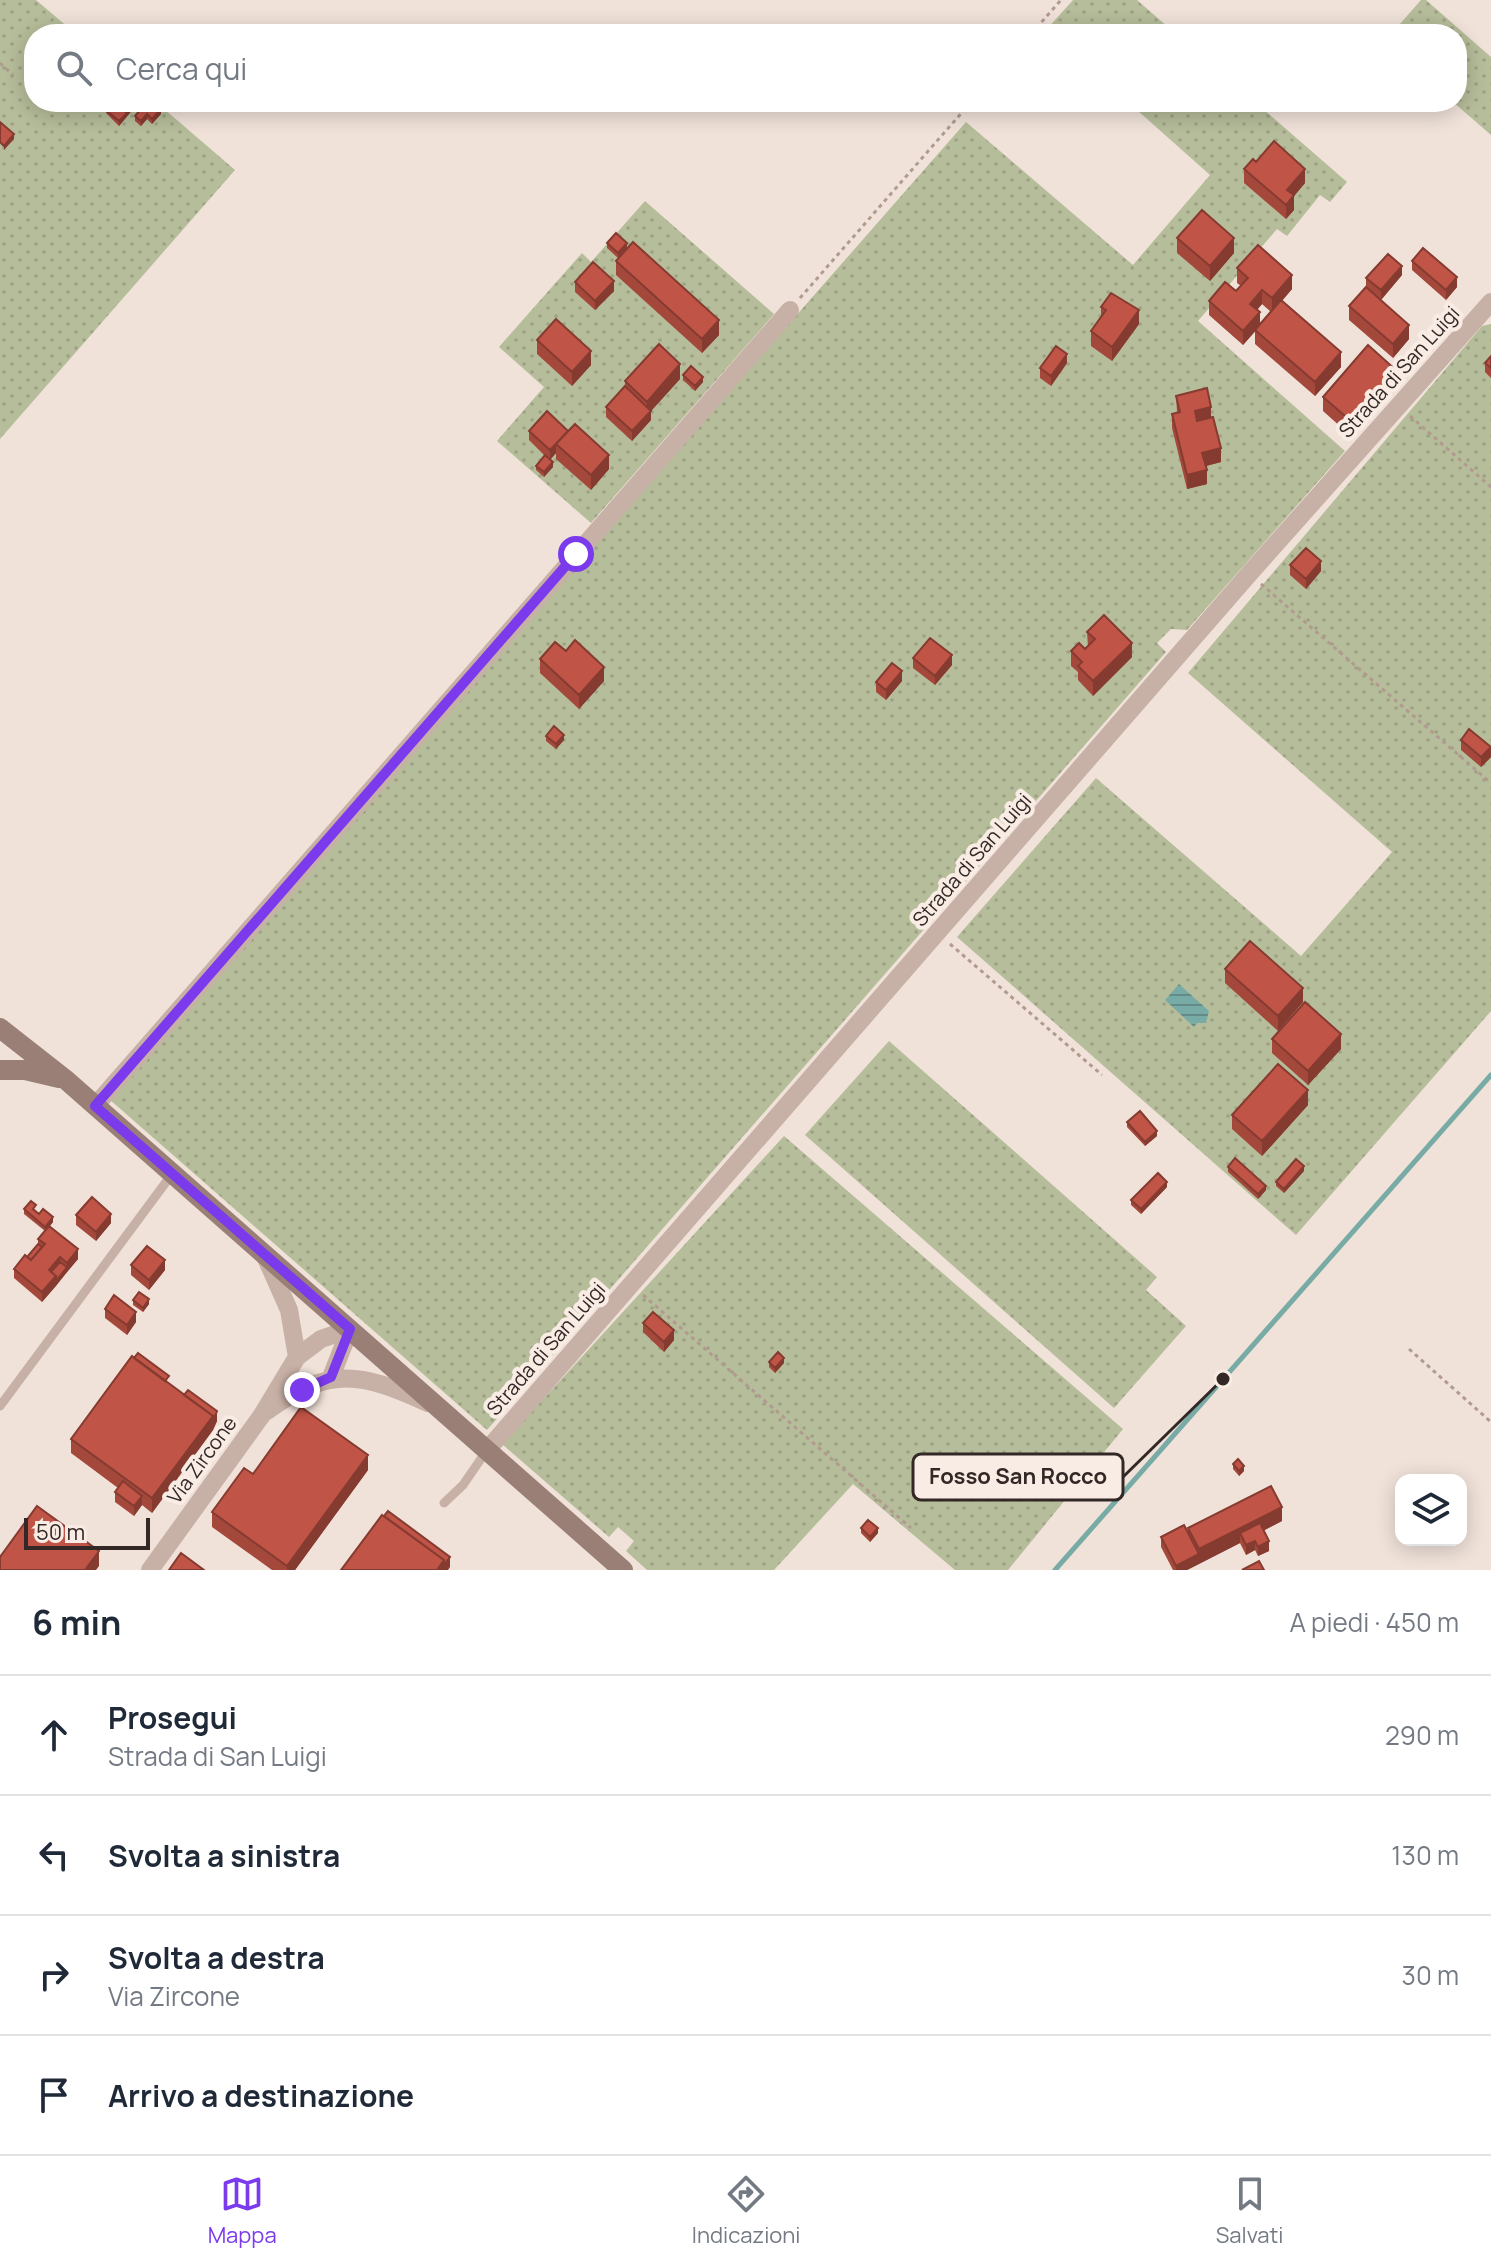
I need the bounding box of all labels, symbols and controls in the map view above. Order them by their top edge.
search box [24,24,1467,112]
icon: search [52,46,96,90]
text: Cerca qui [116,48,247,89]
street label: Strada di San Luigi [1332,300,1465,443]
route start [558,536,594,572]
street label: Strada di San Luigi [906,787,1037,932]
street label: Strada di San Luigi [480,1276,611,1421]
route end [284,1372,320,1408]
street label: Via Zircone [161,1411,242,1509]
callout: Fosso San Rocco [913,1454,1123,1500]
text: Fosso San Rocco [929,1461,1107,1491]
map controls [1395,1474,1467,1546]
button: layers [1395,1474,1467,1546]
scale bar [24,1514,150,1550]
text: 50 m [36,1517,85,1547]
text: 6 min [32,1599,121,1645]
text: A piedi · 450 m [1289,1604,1459,1640]
text: Prosegui [108,1697,237,1738]
icon: ahead [32,1713,76,1757]
text: 290 m [1385,1717,1459,1753]
text: Strada di San Luigi [108,1738,327,1774]
icon: left [32,1833,76,1877]
text: Svolta a sinistra [108,1835,340,1876]
text: 130 m [1391,1837,1459,1873]
text: Svolta a destra [108,1937,325,1978]
icon: right [32,1953,76,1997]
text: 30 m [1402,1957,1459,1993]
text: Via Zircone [108,1978,240,2014]
icon: arrive [32,2073,76,2117]
text: Arrivo a destinazione [108,2075,414,2116]
tab: Mappa [208,2172,277,2250]
tab: Indicazioni [692,2172,801,2250]
tab: Salvati [1216,2172,1283,2250]

